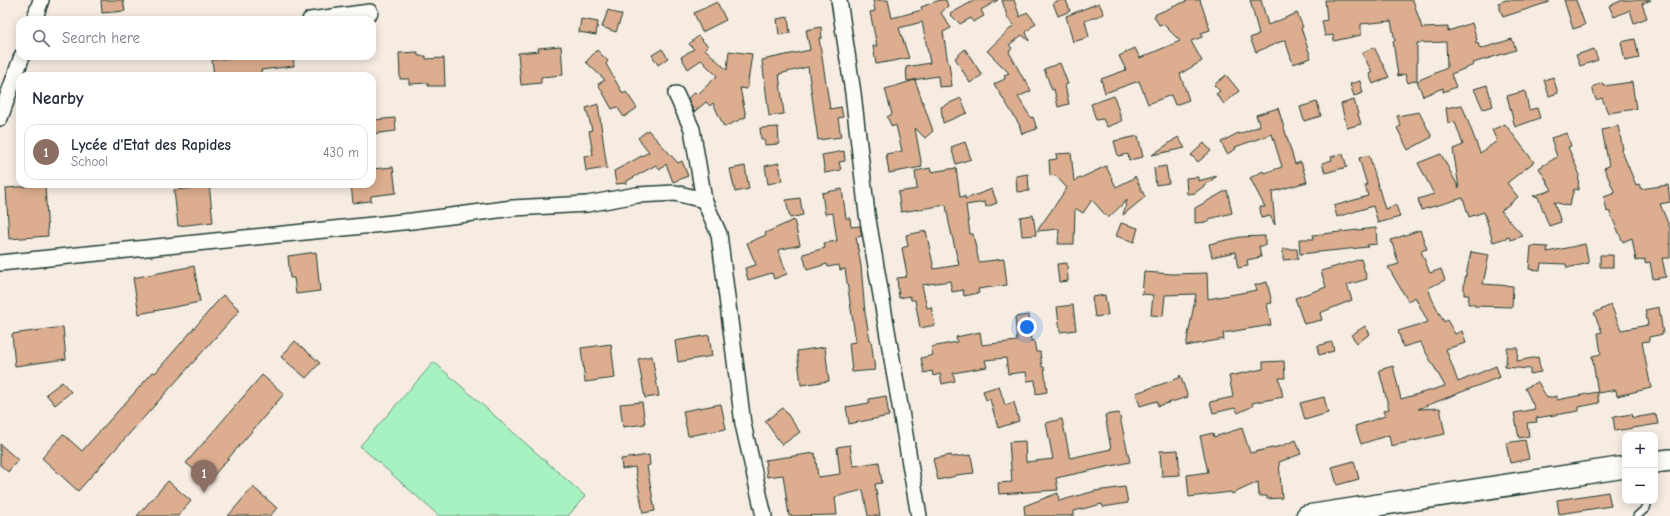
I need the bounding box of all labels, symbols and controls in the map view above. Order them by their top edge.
search box [16,16,376,60]
icon: search [30,27,52,49]
text: Search here [62,29,140,47]
text: Nearby [32,89,83,108]
text: Lycée d'Etat des Rapides [71,136,231,154]
text: 1 [43,145,49,160]
text: 430 m [323,145,359,160]
text: School [71,154,108,169]
your location [1017,317,1037,337]
map controls [1622,432,1658,504]
button: + [1622,432,1658,468]
pin: 1 [191,460,217,493]
button: − [1622,468,1658,504]

